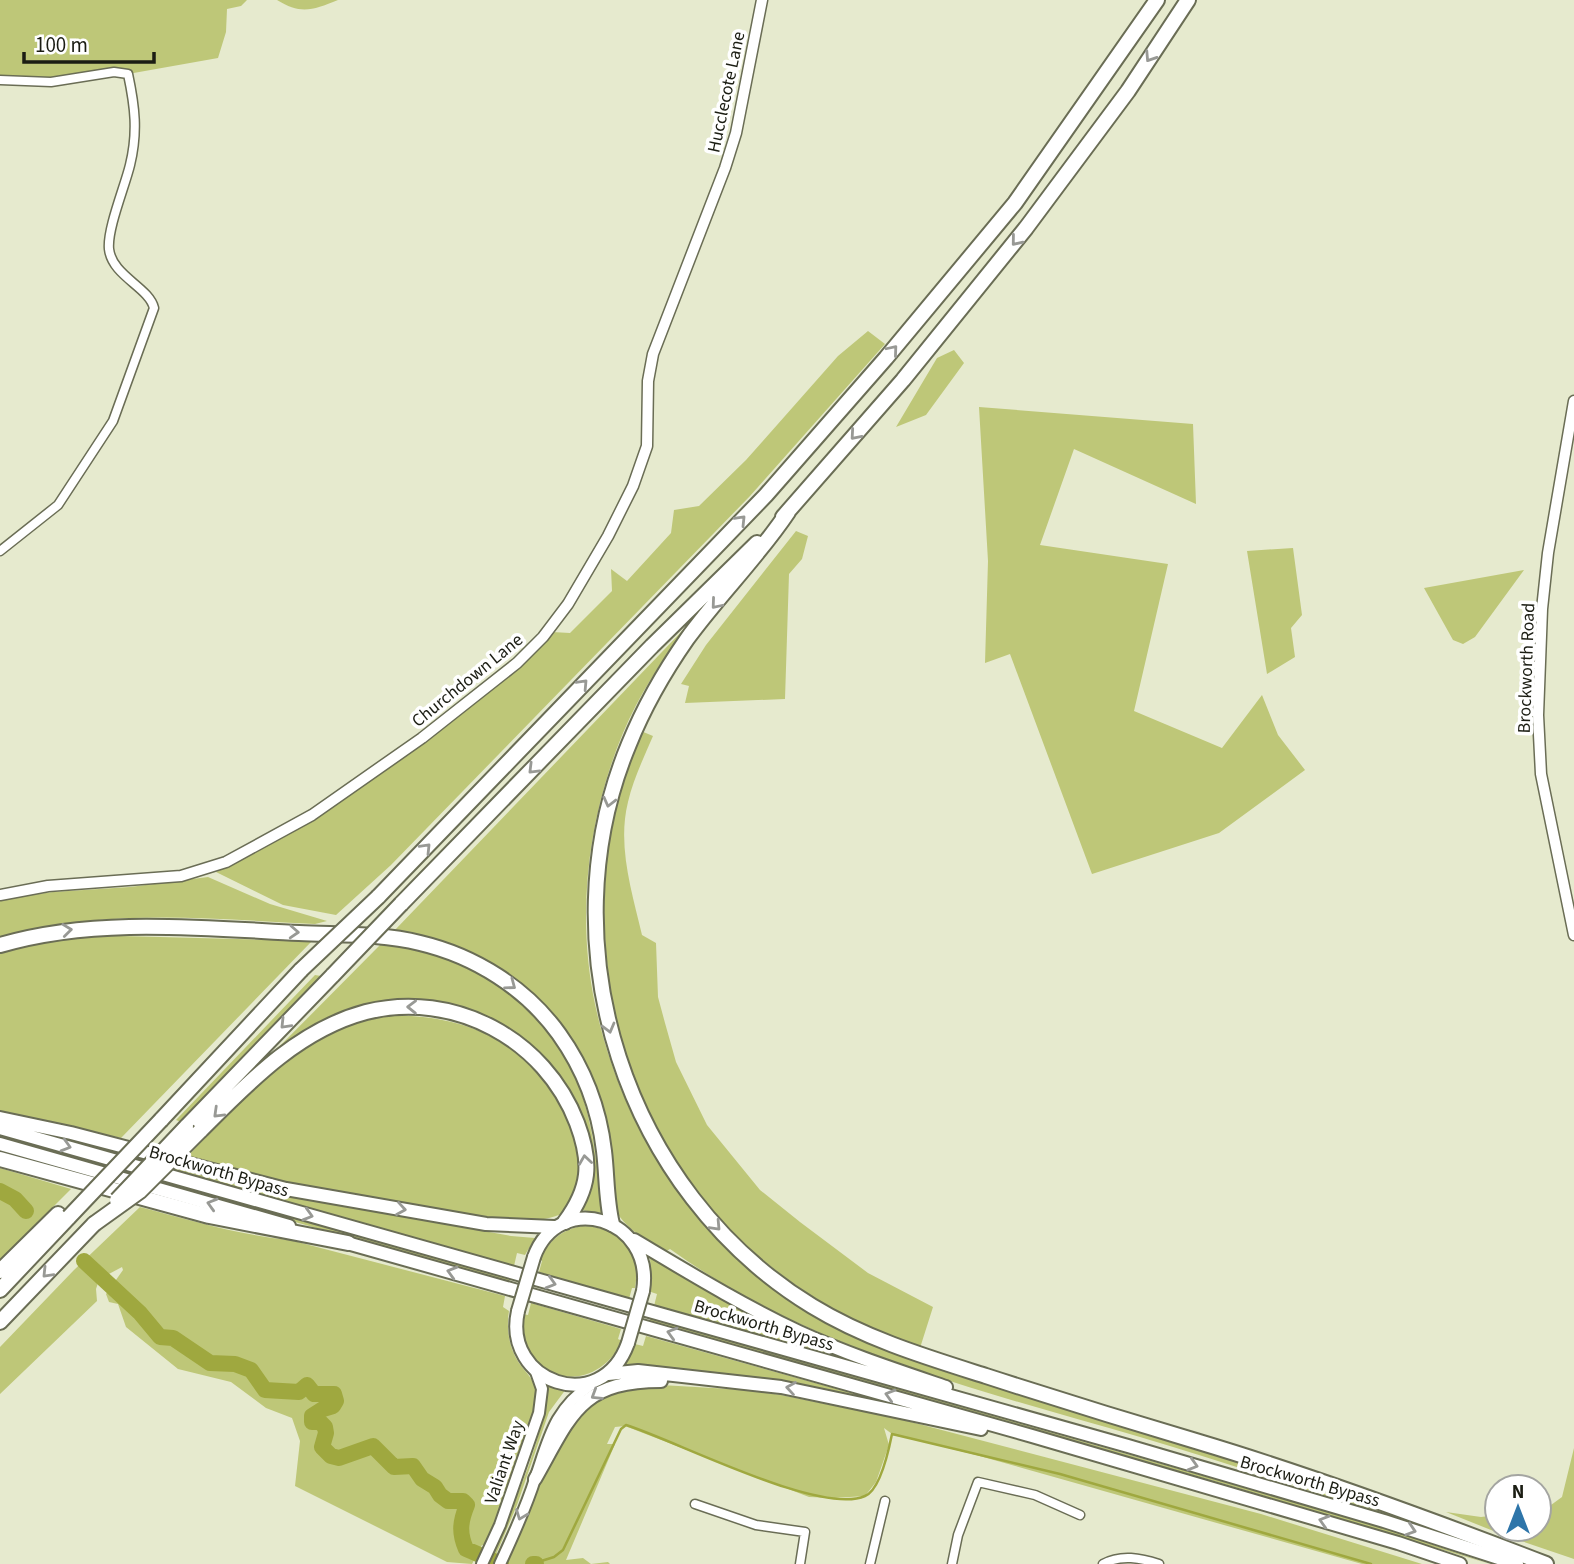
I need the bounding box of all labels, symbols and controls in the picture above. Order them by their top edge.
scale bar [24,21,154,65]
street label: Hucclecote Lane [701,29,752,155]
text: 100 m [35,30,88,60]
one-way arrow [1146,49,1158,62]
one-way arrow [1012,232,1024,245]
one-way arrow [885,346,897,359]
one-way arrow [851,426,863,439]
one-way arrow [733,515,746,528]
one-way arrow [712,596,724,609]
street label: Brockworth Road [1512,602,1541,734]
street label: Churchdown Lane [406,628,528,733]
one-way arrow [575,679,588,692]
one-way arrow [528,760,541,773]
one-way arrow [603,796,617,808]
one-way arrow [417,843,430,856]
one-way arrow [61,923,72,938]
one-way arrow [289,925,300,940]
one-way arrow [503,977,515,989]
one-way arrow [407,999,417,1015]
one-way arrow [281,1016,294,1029]
one-way arrow [601,1021,615,1033]
one-way arrow [214,1104,227,1117]
one-way arrow [60,1138,72,1153]
street label: Brockworth Bypass [146,1140,292,1203]
one-way arrow [578,1154,593,1166]
one-way arrow [206,1198,218,1212]
one-way arrow [395,1202,407,1217]
one-way arrow [302,1206,314,1221]
one-way arrow [708,1218,721,1231]
one-way arrow [43,1265,56,1278]
one-way arrow [447,1266,459,1280]
one-way arrow [545,1275,557,1290]
street label: Brockworth Bypass [691,1294,837,1357]
one-way arrow [666,1327,678,1342]
one-way arrow [785,1381,797,1396]
one-way arrow [591,1387,604,1400]
one-way arrow [885,1389,897,1404]
street label: Valiant Way [479,1416,531,1507]
street label: Brockworth Bypass [1237,1450,1383,1513]
one-way arrow [1187,1456,1199,1471]
north arrow [1483,1473,1553,1543]
text: N [1512,1479,1524,1506]
one-way arrow [516,1508,530,1520]
one-way arrow [1319,1515,1331,1530]
one-way arrow [1404,1522,1417,1536]

